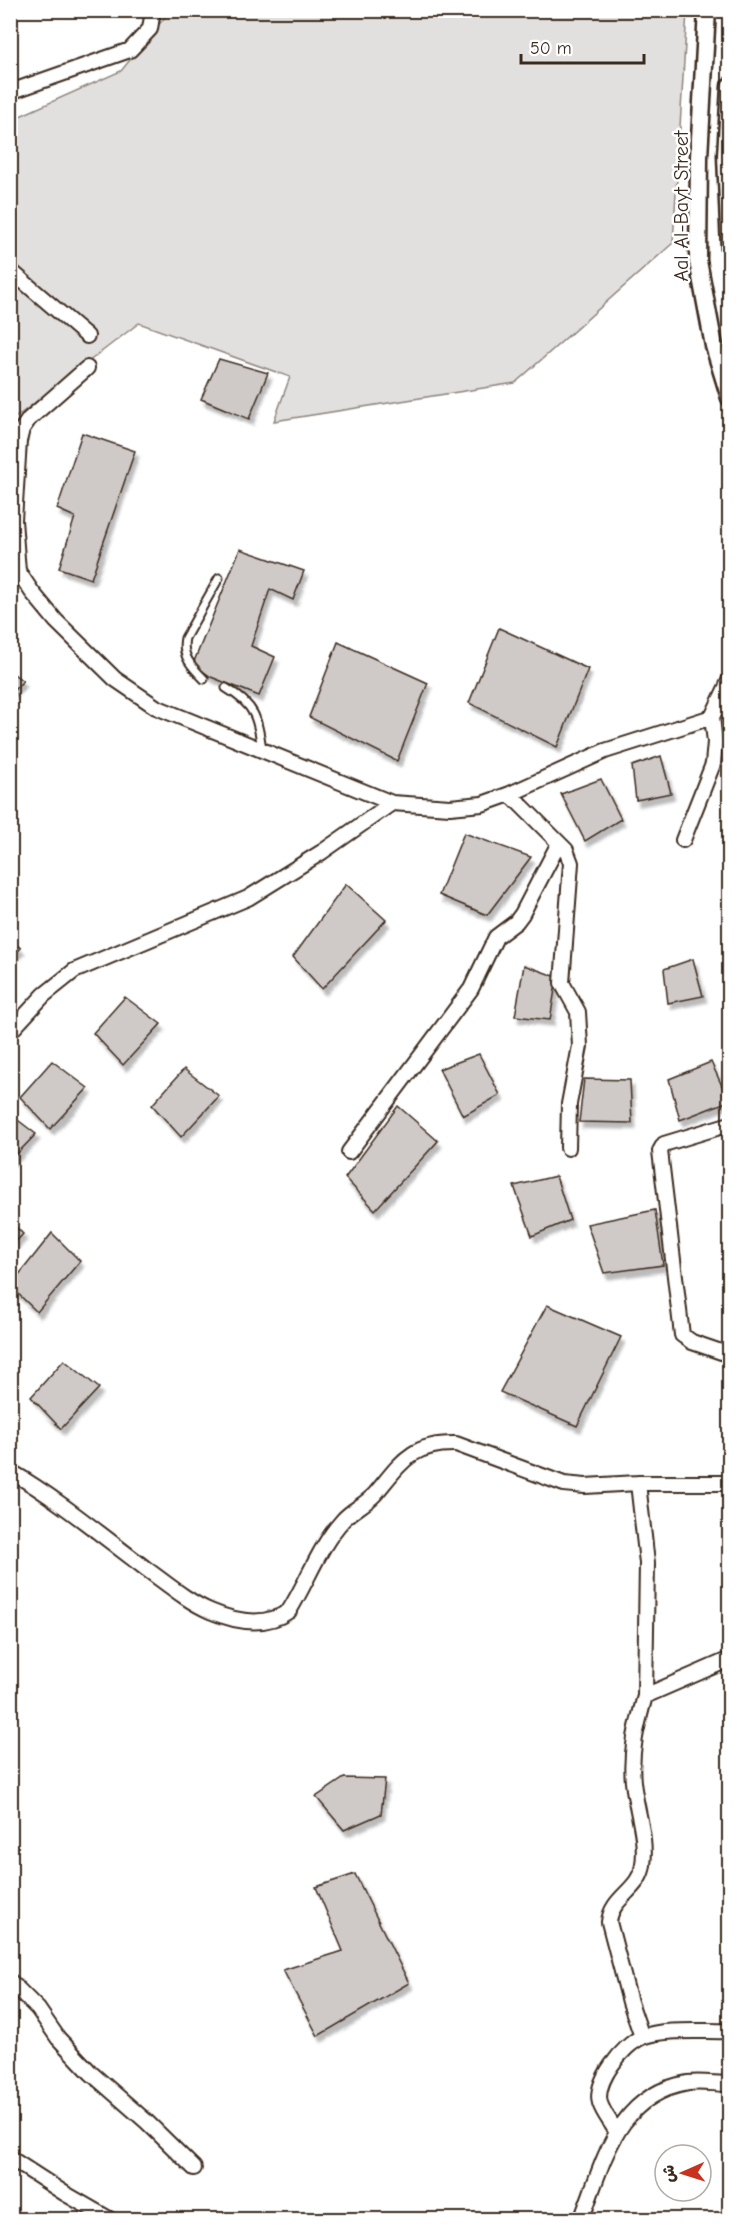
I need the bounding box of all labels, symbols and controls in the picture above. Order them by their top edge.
scale bar [521,27,644,65]
text: 50 m [530,38,572,59]
street label: Aal Al-Bayt Street [670,129,693,282]
north arrow [653,2143,713,2203]
text: ش [660,2164,678,2183]

